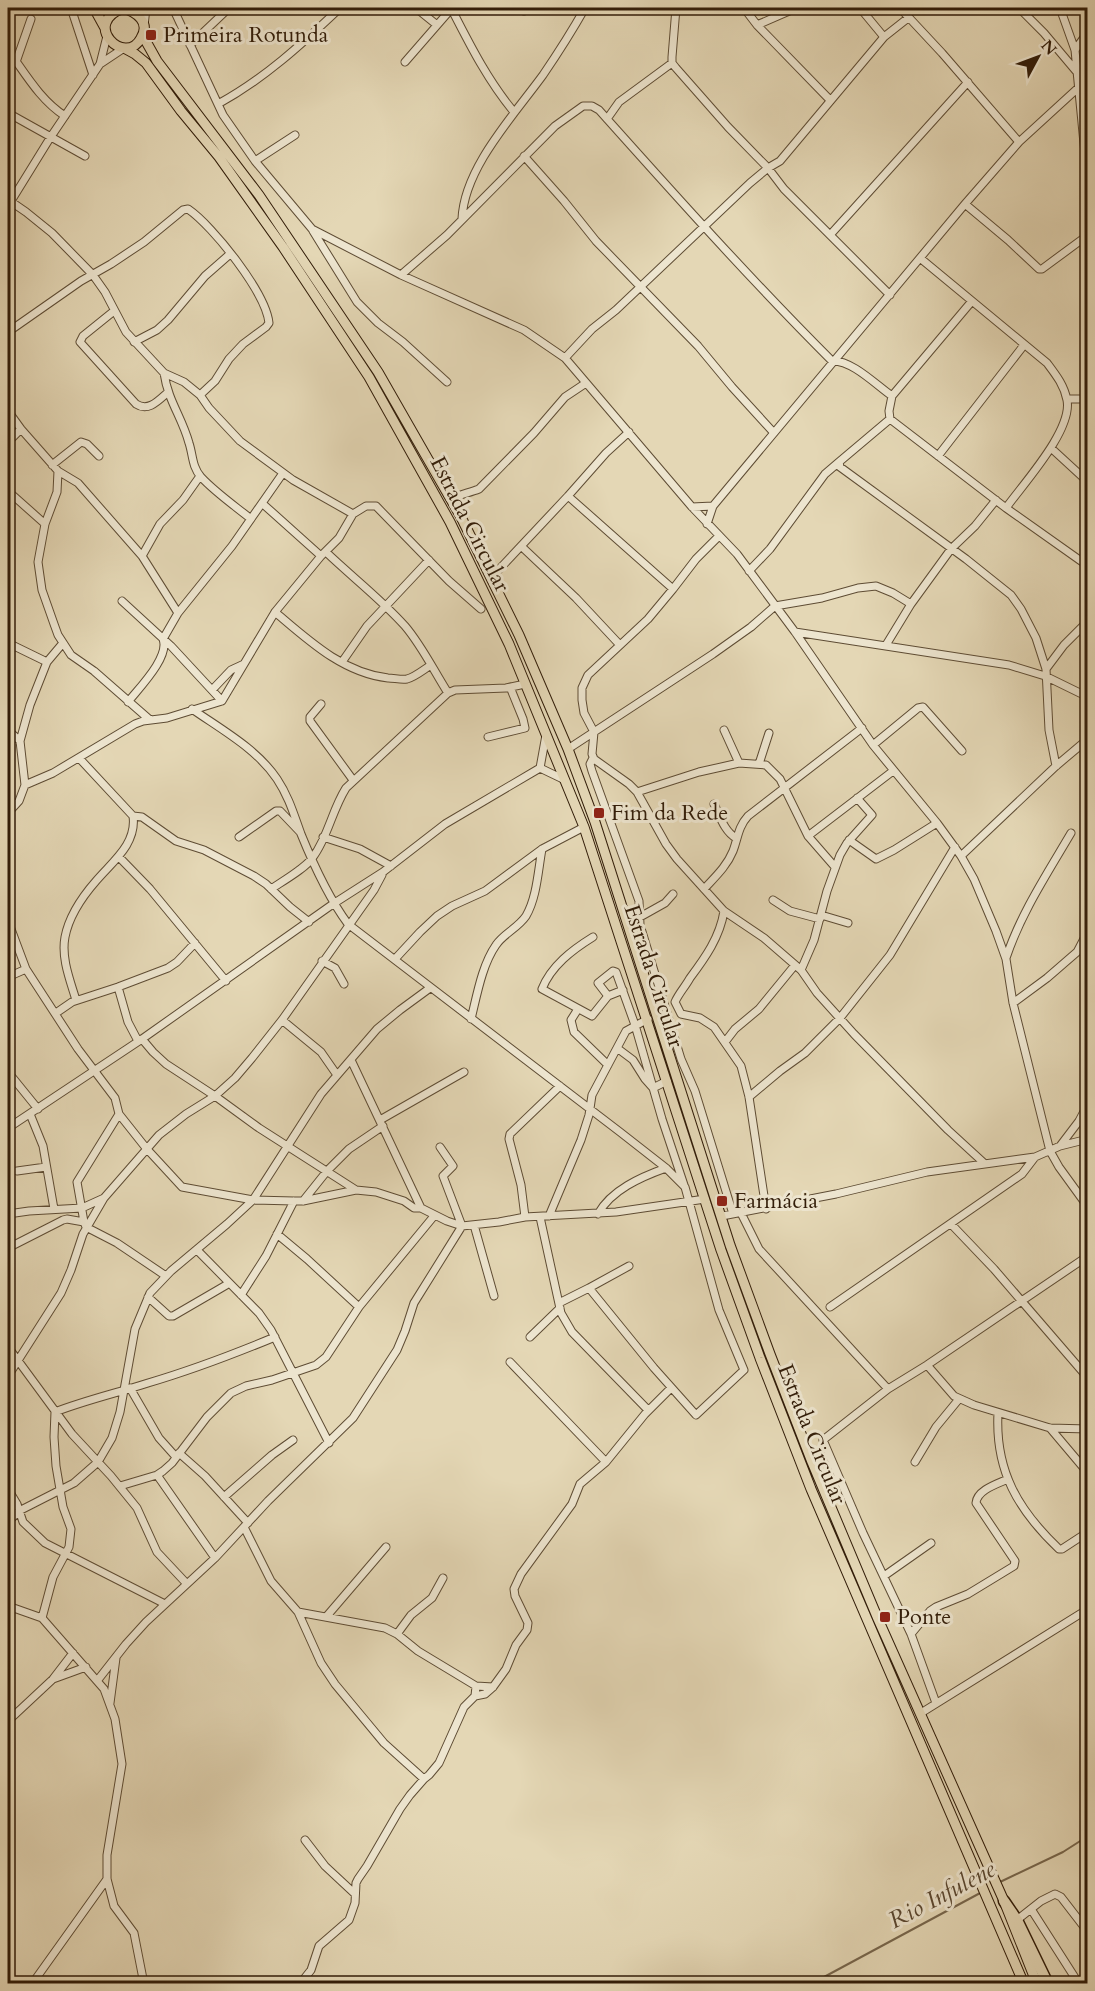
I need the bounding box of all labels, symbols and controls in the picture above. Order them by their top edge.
place label: Primeira Rotunda [163,20,329,50]
north arrow [1008,27,1068,87]
marker: Primeira Rotunda [144,28,158,42]
text: N [1036,35,1061,60]
street label: Estrada Circular [423,451,518,598]
place label: Fim da Rede [611,798,728,828]
marker: Fim da Rede [592,806,606,820]
street label: Estrada Circular [617,901,692,1052]
place label: Farmácia [734,1186,818,1216]
marker: Farmácia [715,1194,729,1208]
street label: Estrada Circular [770,1359,854,1510]
place label: Ponte [897,1602,951,1632]
marker: Ponte [878,1610,892,1624]
water label: Rio Infulene [883,1853,1002,1937]

